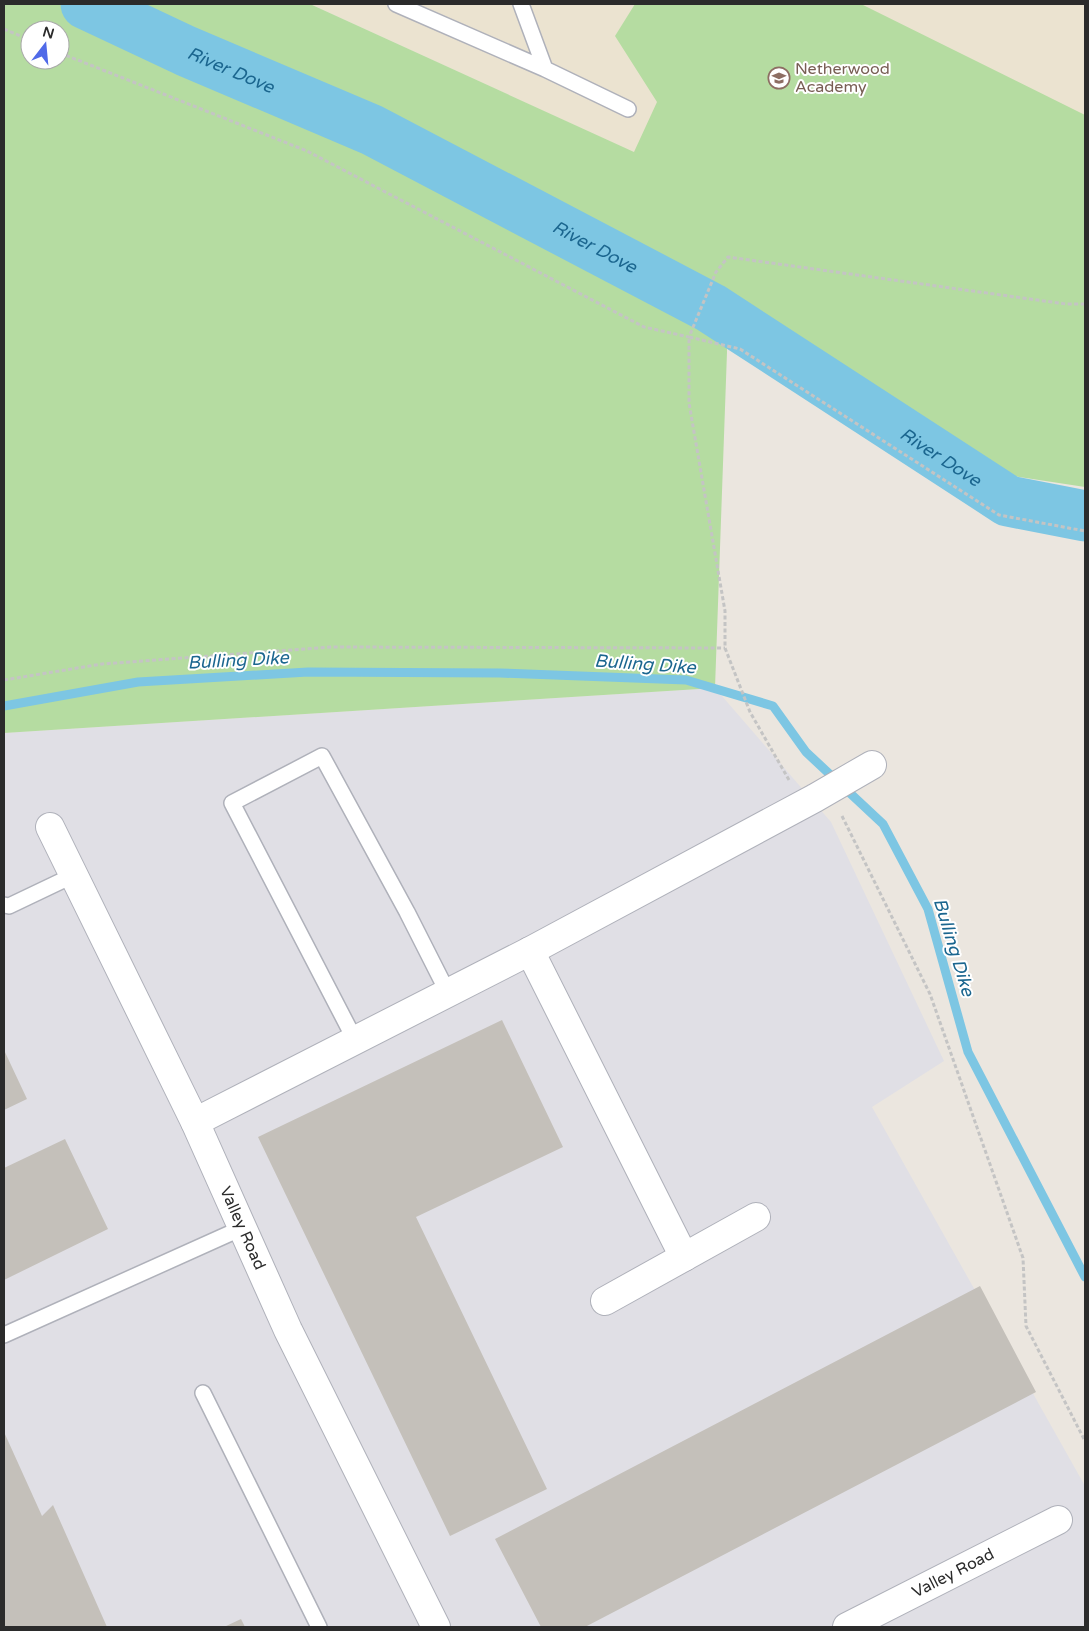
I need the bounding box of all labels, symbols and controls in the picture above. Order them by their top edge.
north arrow [20,20,70,70]
text: N [41,23,56,43]
water label: River Dove [184,42,278,98]
place label: Netherwood Academy [795,59,890,97]
school or university icon: Netherwood Academy [767,66,791,90]
water label: River Dove [549,216,641,278]
water label: River Dove [896,423,986,492]
water label: Bulling Dike [187,646,290,674]
water label: Bulling Dike [594,649,697,679]
water label: Bulling Dike [929,895,980,999]
street label: Valley Road [215,1183,270,1273]
street label: Valley Road [909,1544,997,1602]

